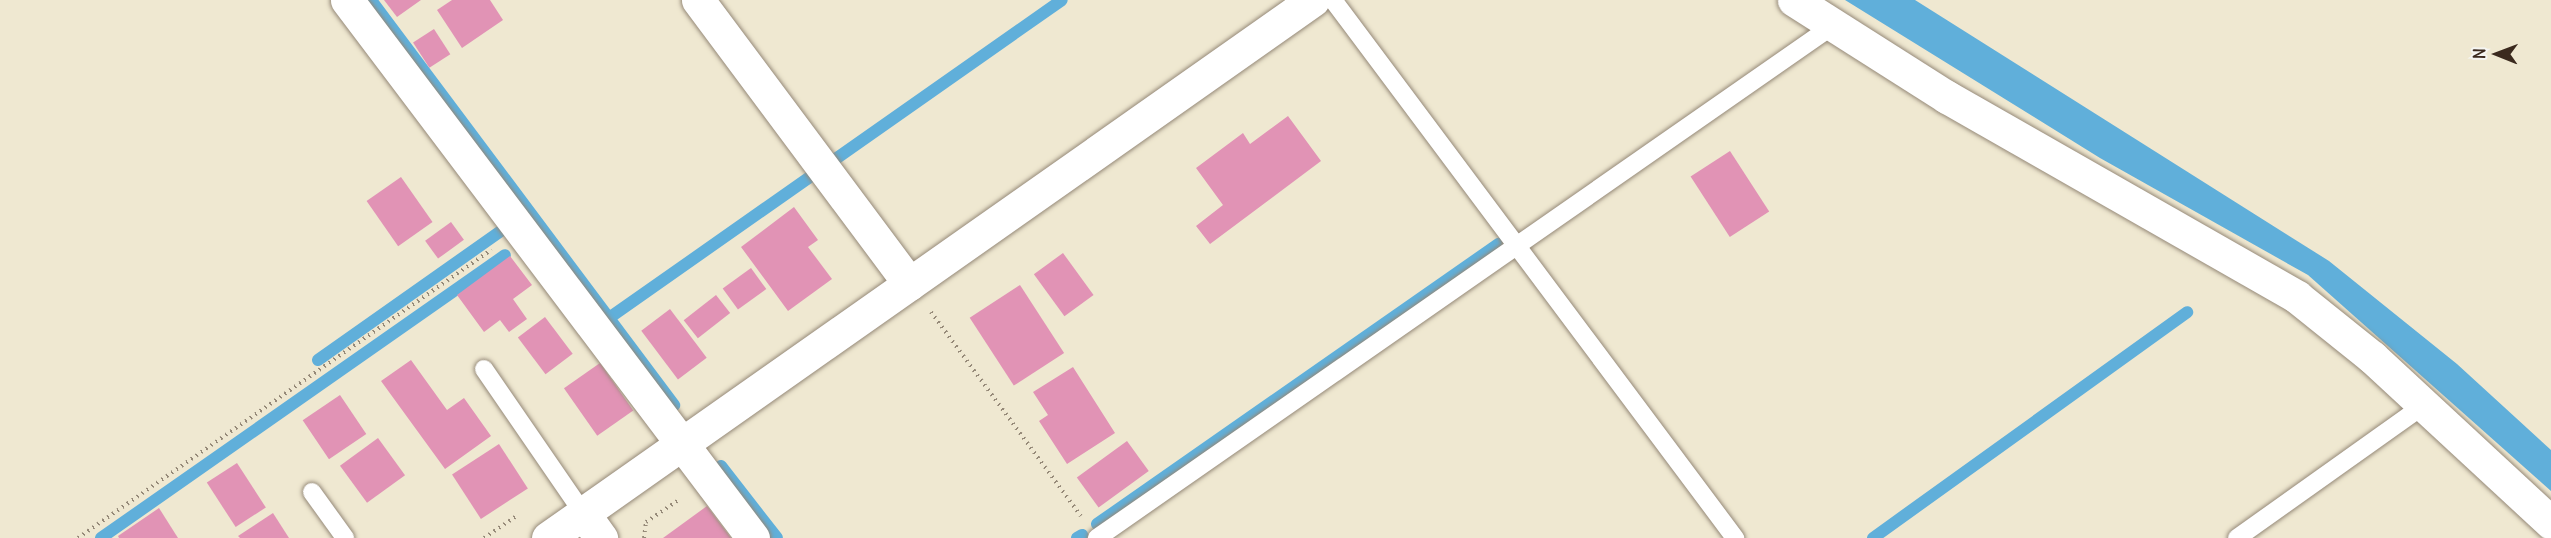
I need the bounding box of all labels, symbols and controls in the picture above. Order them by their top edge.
north arrow [2467,24,2527,84]
text: N [2469,48,2489,59]

